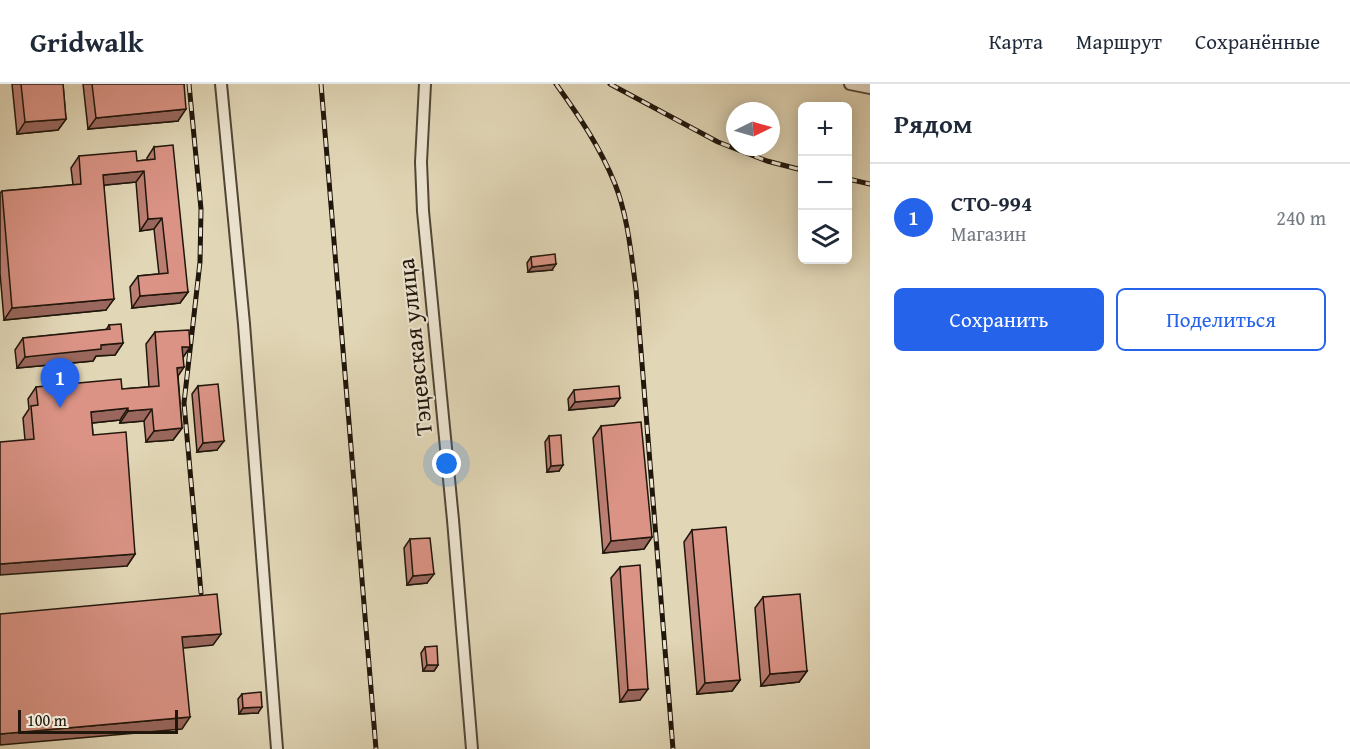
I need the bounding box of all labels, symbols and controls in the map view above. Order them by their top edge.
text: Gridwalk [30,21,143,62]
text: Карта [989,26,1043,57]
text: Маршрут [1076,26,1162,57]
text: Сохранённые [1195,26,1320,57]
north arrow [726,102,780,156]
map controls [798,102,852,264]
button: + [798,102,852,156]
text: Рядом [894,104,972,143]
button: − [798,156,852,210]
text: СТО-994 [951,187,1032,219]
text: 1 [908,203,919,232]
text: 240 m [1276,203,1326,232]
button: layers [798,210,852,264]
text: Магазин [951,219,1026,248]
street label: Тэцевская улица [388,256,441,437]
button: Сохранить [894,288,1104,351]
button: Поделиться [1116,288,1326,351]
pin: 1 [40,358,80,408]
your location [432,449,461,478]
scale bar [18,707,178,734]
text: 100 m [27,708,67,732]

